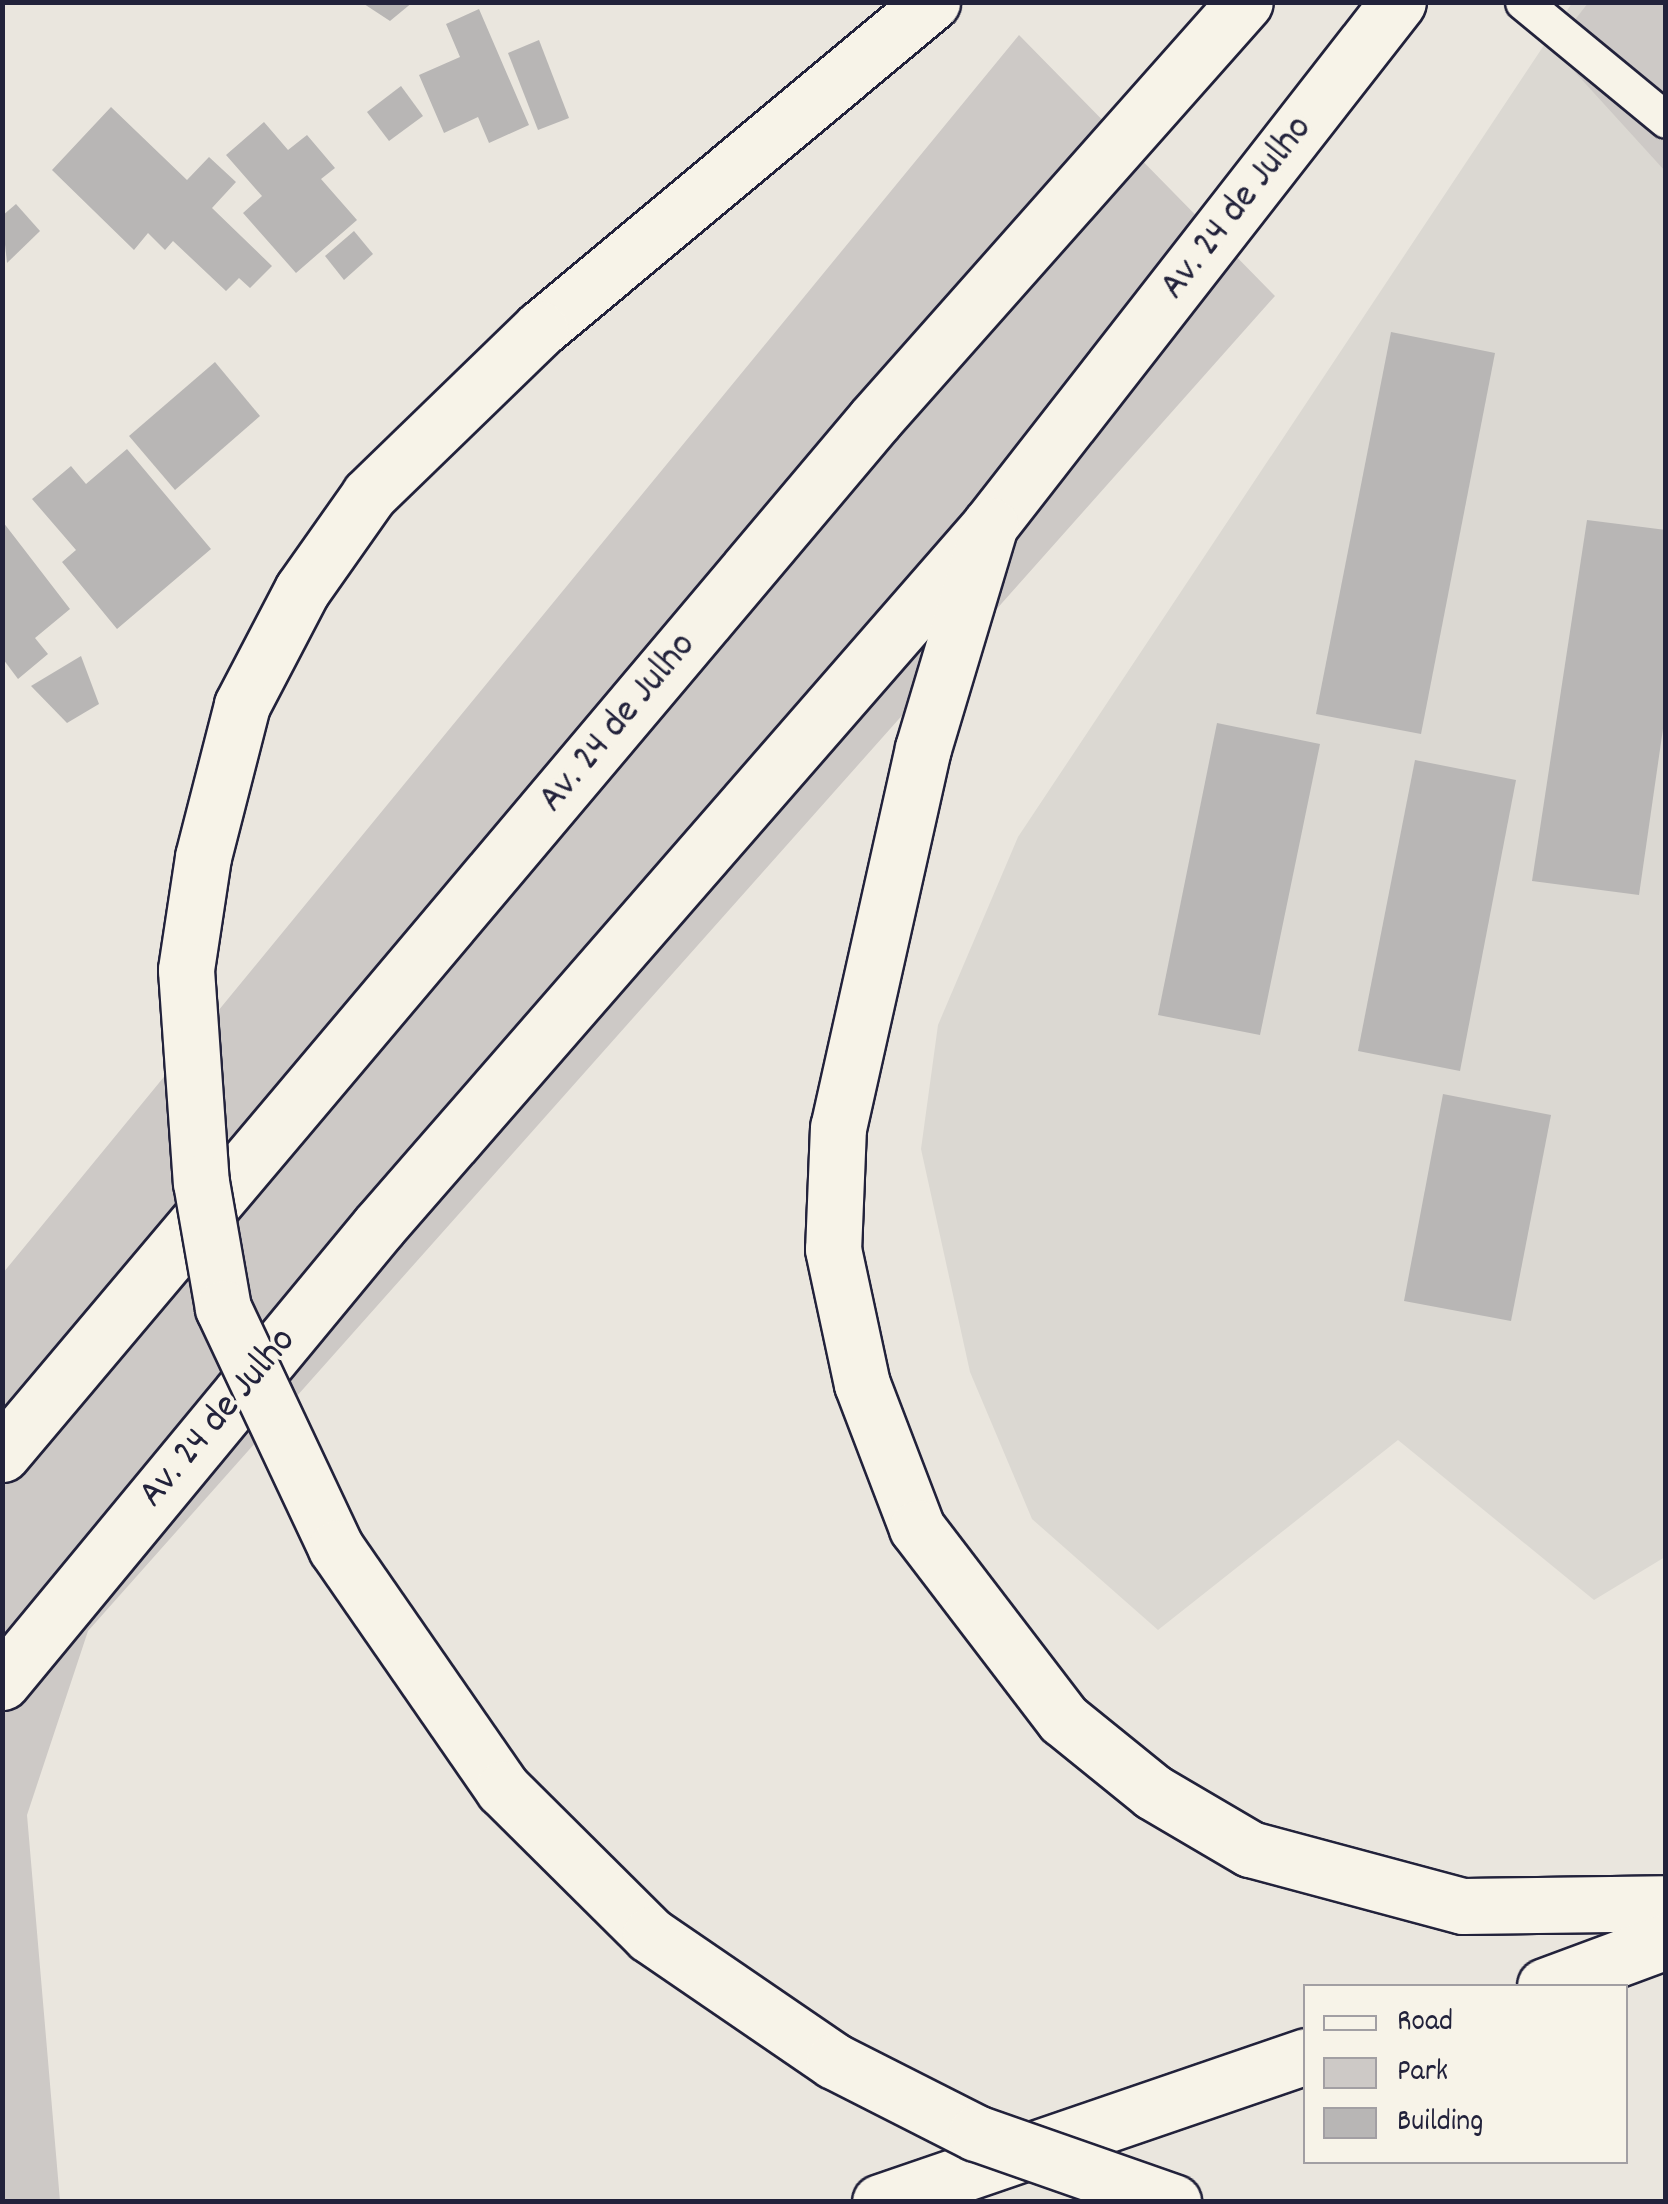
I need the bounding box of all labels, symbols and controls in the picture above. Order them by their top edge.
street label: Av. 24 de Julho [1151,107,1325,311]
street label: Av. 24 de Julho [530,624,708,824]
street label: Av. 24 de Julho [130,1319,308,1519]
legend [1303,1984,1628,2164]
text: Road [1397,2002,1453,2045]
text: Park [1397,2052,1448,2095]
text: Building [1397,2102,1483,2145]

